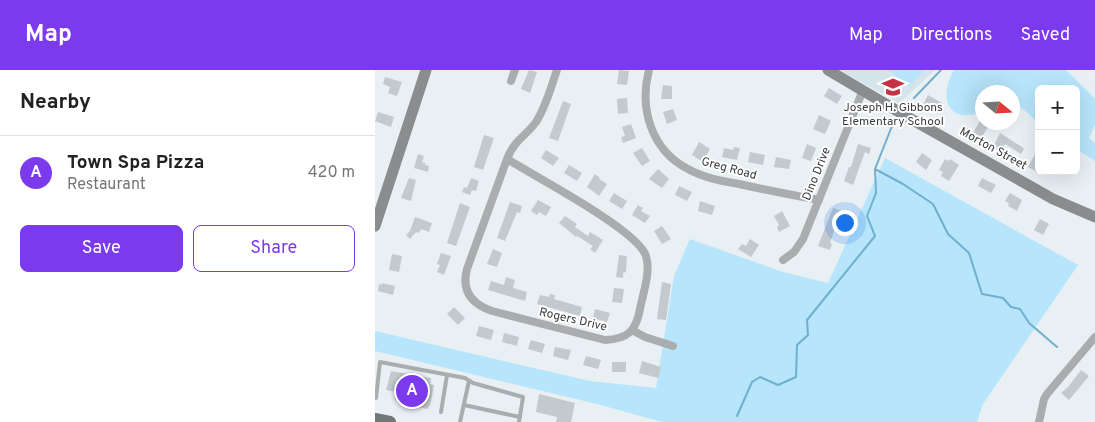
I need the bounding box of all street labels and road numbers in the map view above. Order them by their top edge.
street label: Morton Street [956,124,1030,174]
street label: Dino Drive [799,145,835,203]
street label: Greg Road [700,154,758,184]
street label: Rogers Drive [537,304,609,336]

